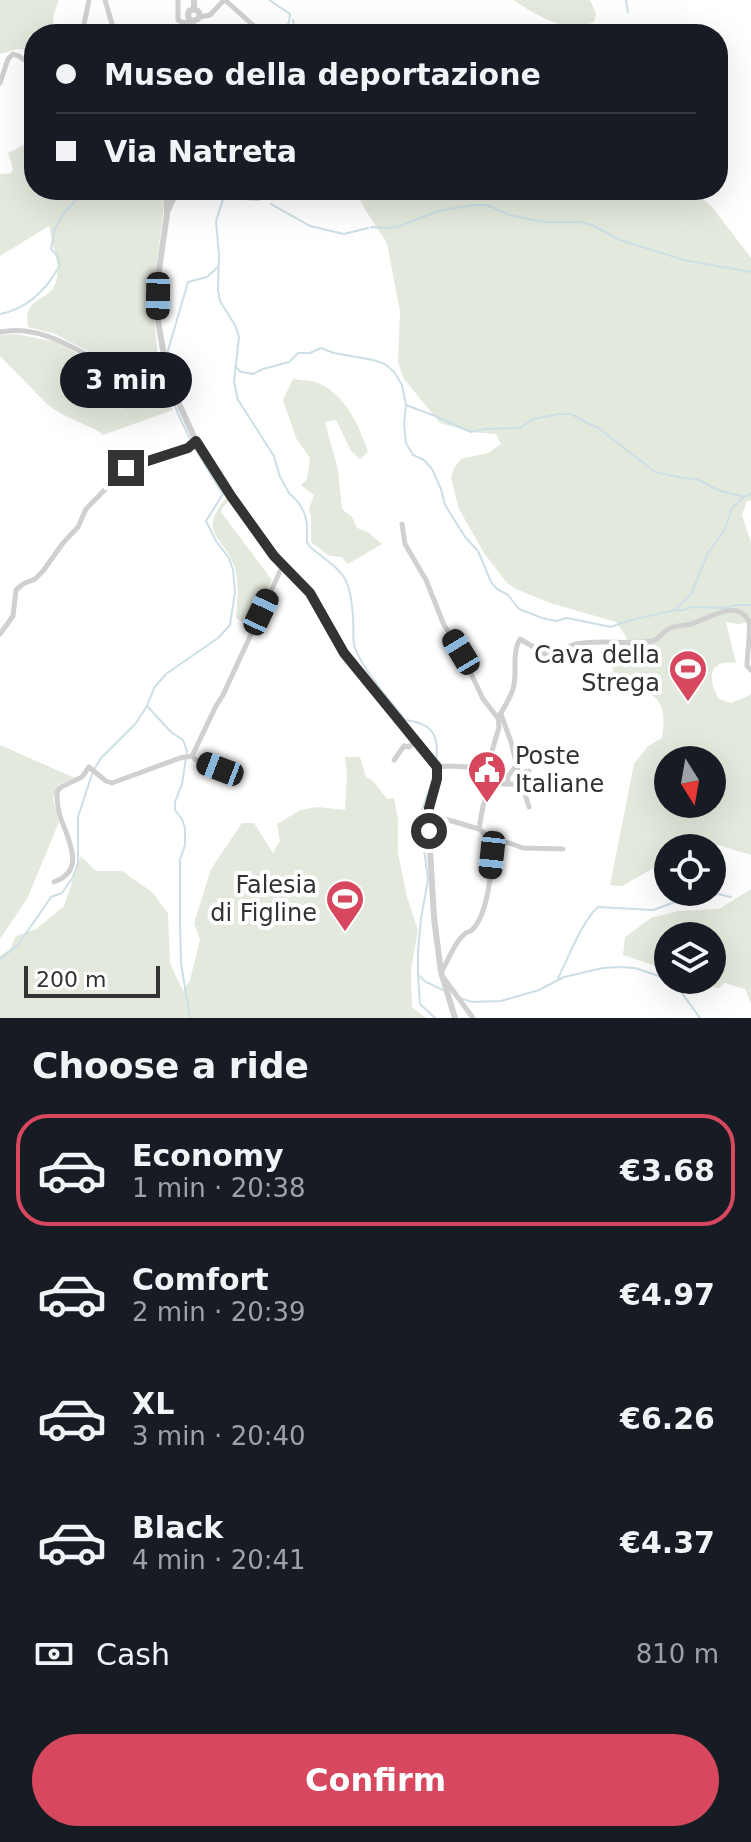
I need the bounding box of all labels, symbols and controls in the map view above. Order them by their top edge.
text: Museo della deportazione [104,57,541,92]
text: Via Natreta [104,134,297,169]
car [146,272,170,320]
callout: 3 min [60,352,192,408]
text: 3 min [85,365,167,395]
route end [108,450,144,486]
car [240,585,282,639]
car [438,625,484,679]
place label: Cava della Strega [534,641,660,697]
sports icon: Cava della Strega [667,648,709,703]
place label: Poste Italiane [515,742,604,798]
north arrow [654,746,726,818]
map controls [654,746,726,994]
car [193,749,247,789]
public building icon: Poste Italiane [466,749,508,804]
route start [411,813,447,849]
car [478,830,506,880]
button: locate [654,834,726,906]
place label: Falesia di Figline [210,871,317,927]
sports icon: Falesia di Figline [324,878,366,933]
button: layers [654,922,726,994]
scale bar [24,962,160,998]
text: 200 m [36,967,106,992]
text: Choose a ride [32,1045,309,1086]
icon: car [36,1134,108,1206]
text: Economy [132,1138,284,1173]
text: €3.68 [620,1153,715,1188]
text: 1 min · 20:38 [132,1173,306,1203]
icon: car [36,1258,108,1330]
text: Comfort [132,1262,269,1297]
text: €4.97 [620,1277,715,1312]
text: 2 min · 20:39 [132,1297,306,1327]
icon: car [36,1382,108,1454]
text: XL [132,1386,174,1421]
text: €6.26 [620,1401,715,1436]
text: 3 min · 20:40 [132,1421,306,1451]
icon: car [36,1506,108,1578]
text: Black [132,1510,223,1545]
text: €4.37 [620,1525,715,1560]
text: 4 min · 20:41 [132,1545,306,1575]
icon: cash [32,1632,76,1676]
text: Cash [96,1637,170,1672]
text: 810 m [636,1639,719,1669]
button: Confirm [32,1734,719,1826]

